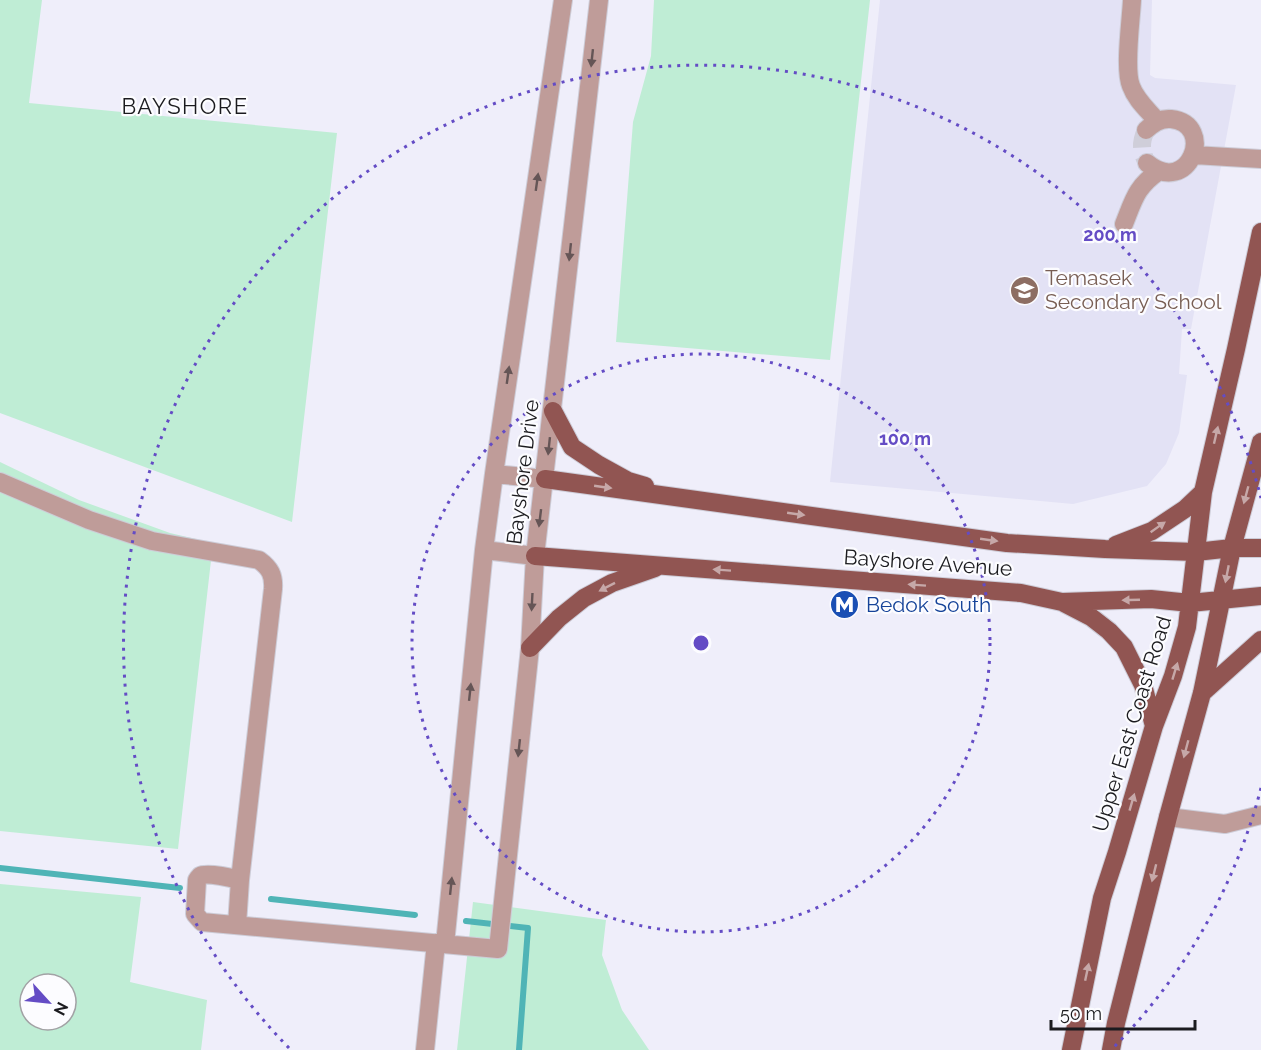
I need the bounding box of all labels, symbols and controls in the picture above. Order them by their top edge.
one-way arrow [587,49,597,68]
district label: BAYSHORE [121,93,249,119]
one-way arrow [532,172,541,191]
text: 200 m [1083,224,1137,245]
one-way arrow [566,242,575,261]
place label: Temasek Secondary School [1045,265,1222,314]
school or university icon: Temasek Secondary School [1008,274,1040,306]
one-way arrow [504,365,513,384]
street label: Bayshore Drive [501,398,544,546]
one-way arrow [1212,426,1222,444]
text: 100 m [879,428,931,449]
one-way arrow [544,436,553,455]
one-way arrow [594,483,613,492]
one-way arrow [1241,486,1251,504]
one-way arrow [536,508,545,527]
one-way arrow [787,509,806,518]
one-way arrow [1149,521,1165,533]
one-way arrow [980,536,999,545]
street label: Bayshore Avenue [843,544,1013,581]
one-way arrow [1222,564,1231,583]
one-way arrow [713,565,732,575]
one-way arrow [907,580,926,590]
one-way arrow [599,582,616,591]
metro station icon: Bedok South [829,589,861,621]
one-way arrow [528,592,537,611]
place label: Bedok South [866,592,991,617]
one-way arrow [1122,595,1141,604]
street label: Upper East Coast Road [1087,613,1176,835]
centre of rings [691,633,711,653]
one-way arrow [1171,662,1180,680]
one-way arrow [465,682,475,701]
one-way arrow [515,738,524,757]
one-way arrow [1181,740,1191,758]
one-way arrow [1128,793,1137,811]
one-way arrow [1148,864,1158,882]
one-way arrow [446,876,456,895]
one-way arrow [1083,962,1092,981]
north arrow [18,972,78,1032]
scale bar [1051,993,1195,1031]
text: N [50,999,72,1018]
text: 50 m [1060,1003,1102,1024]

